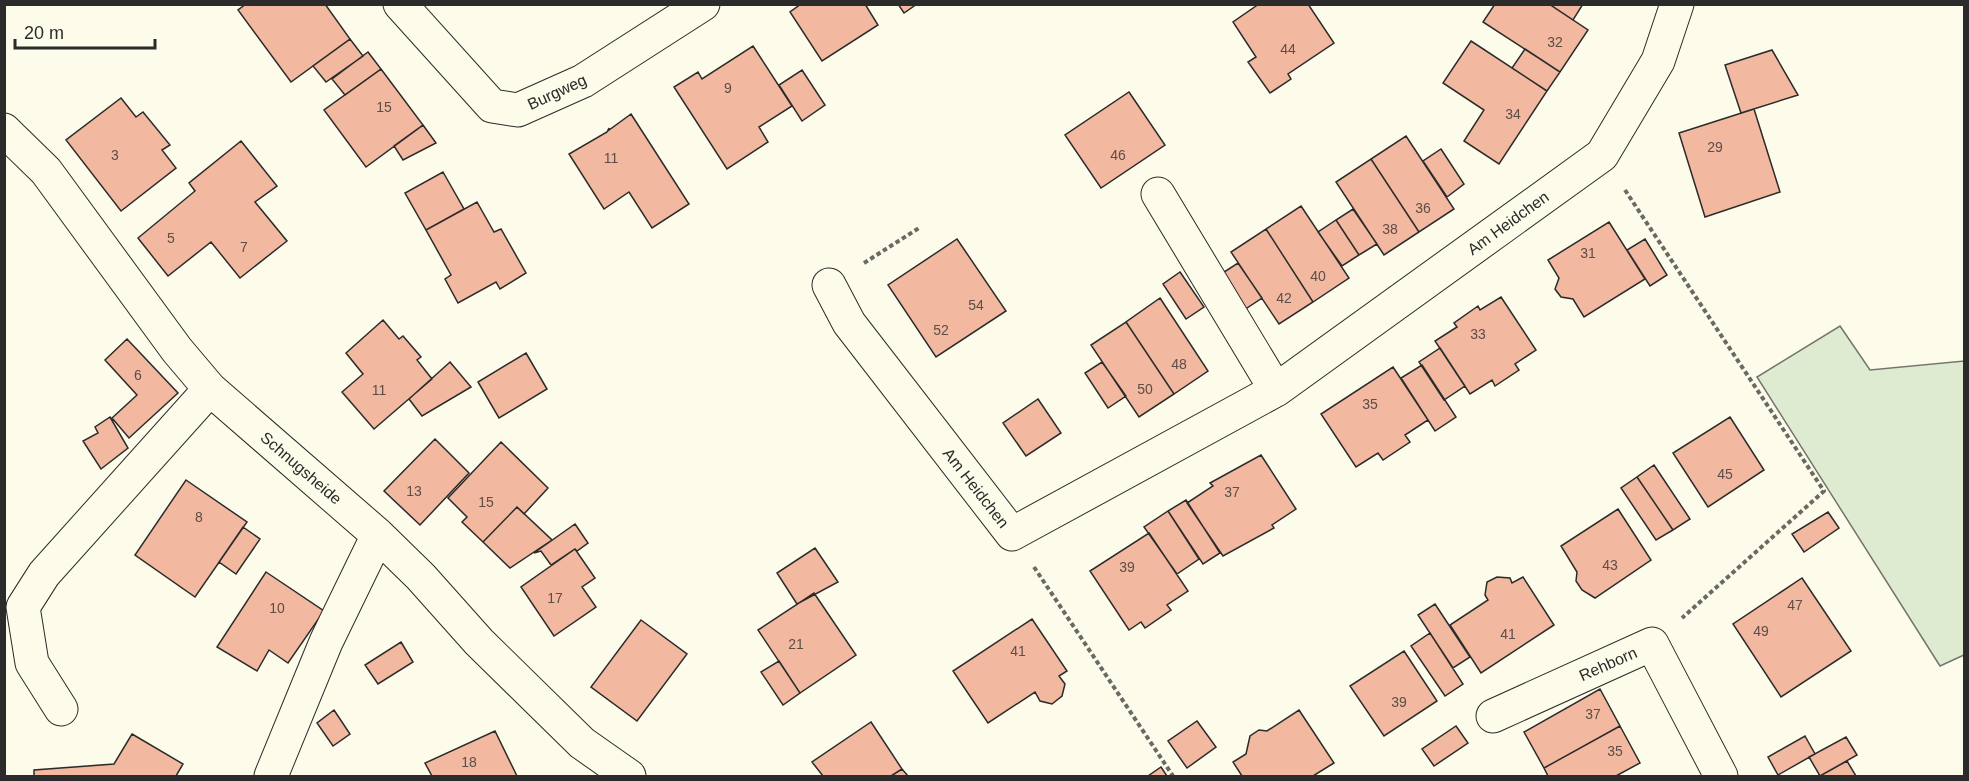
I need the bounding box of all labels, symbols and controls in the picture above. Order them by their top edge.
scale bar [15,12,154,50]
text: 20 m [24,23,64,43]
house number: 32 [1547,34,1563,50]
house number: 44 [1280,41,1296,57]
street label: Burgweg [525,71,589,113]
house number: 9 [724,80,732,96]
house number: 15 [376,99,392,115]
house number: 34 [1505,106,1521,122]
house number: 29 [1707,139,1723,155]
house number: 3 [111,147,119,163]
house number: 46 [1110,147,1126,163]
house number: 11 [604,150,618,166]
street label: Am Heidchen [1464,188,1552,258]
house number: 36 [1415,200,1431,216]
house number: 38 [1382,221,1398,237]
house number: 5 [167,230,175,246]
house number: 7 [240,239,248,255]
house number: 31 [1580,245,1596,261]
house number: 40 [1310,268,1326,284]
house number: 42 [1276,290,1292,306]
house number: 54 [968,297,984,313]
house number: 52 [933,322,949,338]
house number: 33 [1470,326,1486,342]
house number: 48 [1171,356,1187,372]
house number: 6 [134,367,142,383]
house number: 50 [1137,381,1153,397]
house number: 11 [372,382,386,398]
house number: 35 [1362,396,1378,412]
street label: Schnugsheide [257,428,345,508]
street label: Am Heidchen [940,445,1012,531]
house number: 45 [1717,466,1733,482]
house number: 13 [406,483,422,499]
house number: 37 [1224,484,1240,500]
house number: 15 [478,494,494,510]
house number: 8 [195,509,203,525]
house number: 43 [1602,557,1618,573]
house number: 39 [1119,559,1135,575]
house number: 17 [547,590,563,606]
house number: 47 [1787,597,1803,613]
house number: 10 [269,600,285,616]
house number: 49 [1753,623,1769,639]
house number: 41 [1500,626,1516,642]
house number: 21 [788,636,804,652]
house number: 41 [1010,643,1026,659]
street label: Rehborn [1577,644,1639,684]
house number: 39 [1391,694,1407,710]
house number: 37 [1585,706,1601,722]
house number: 35 [1607,743,1623,759]
house number: 18 [461,754,477,770]

